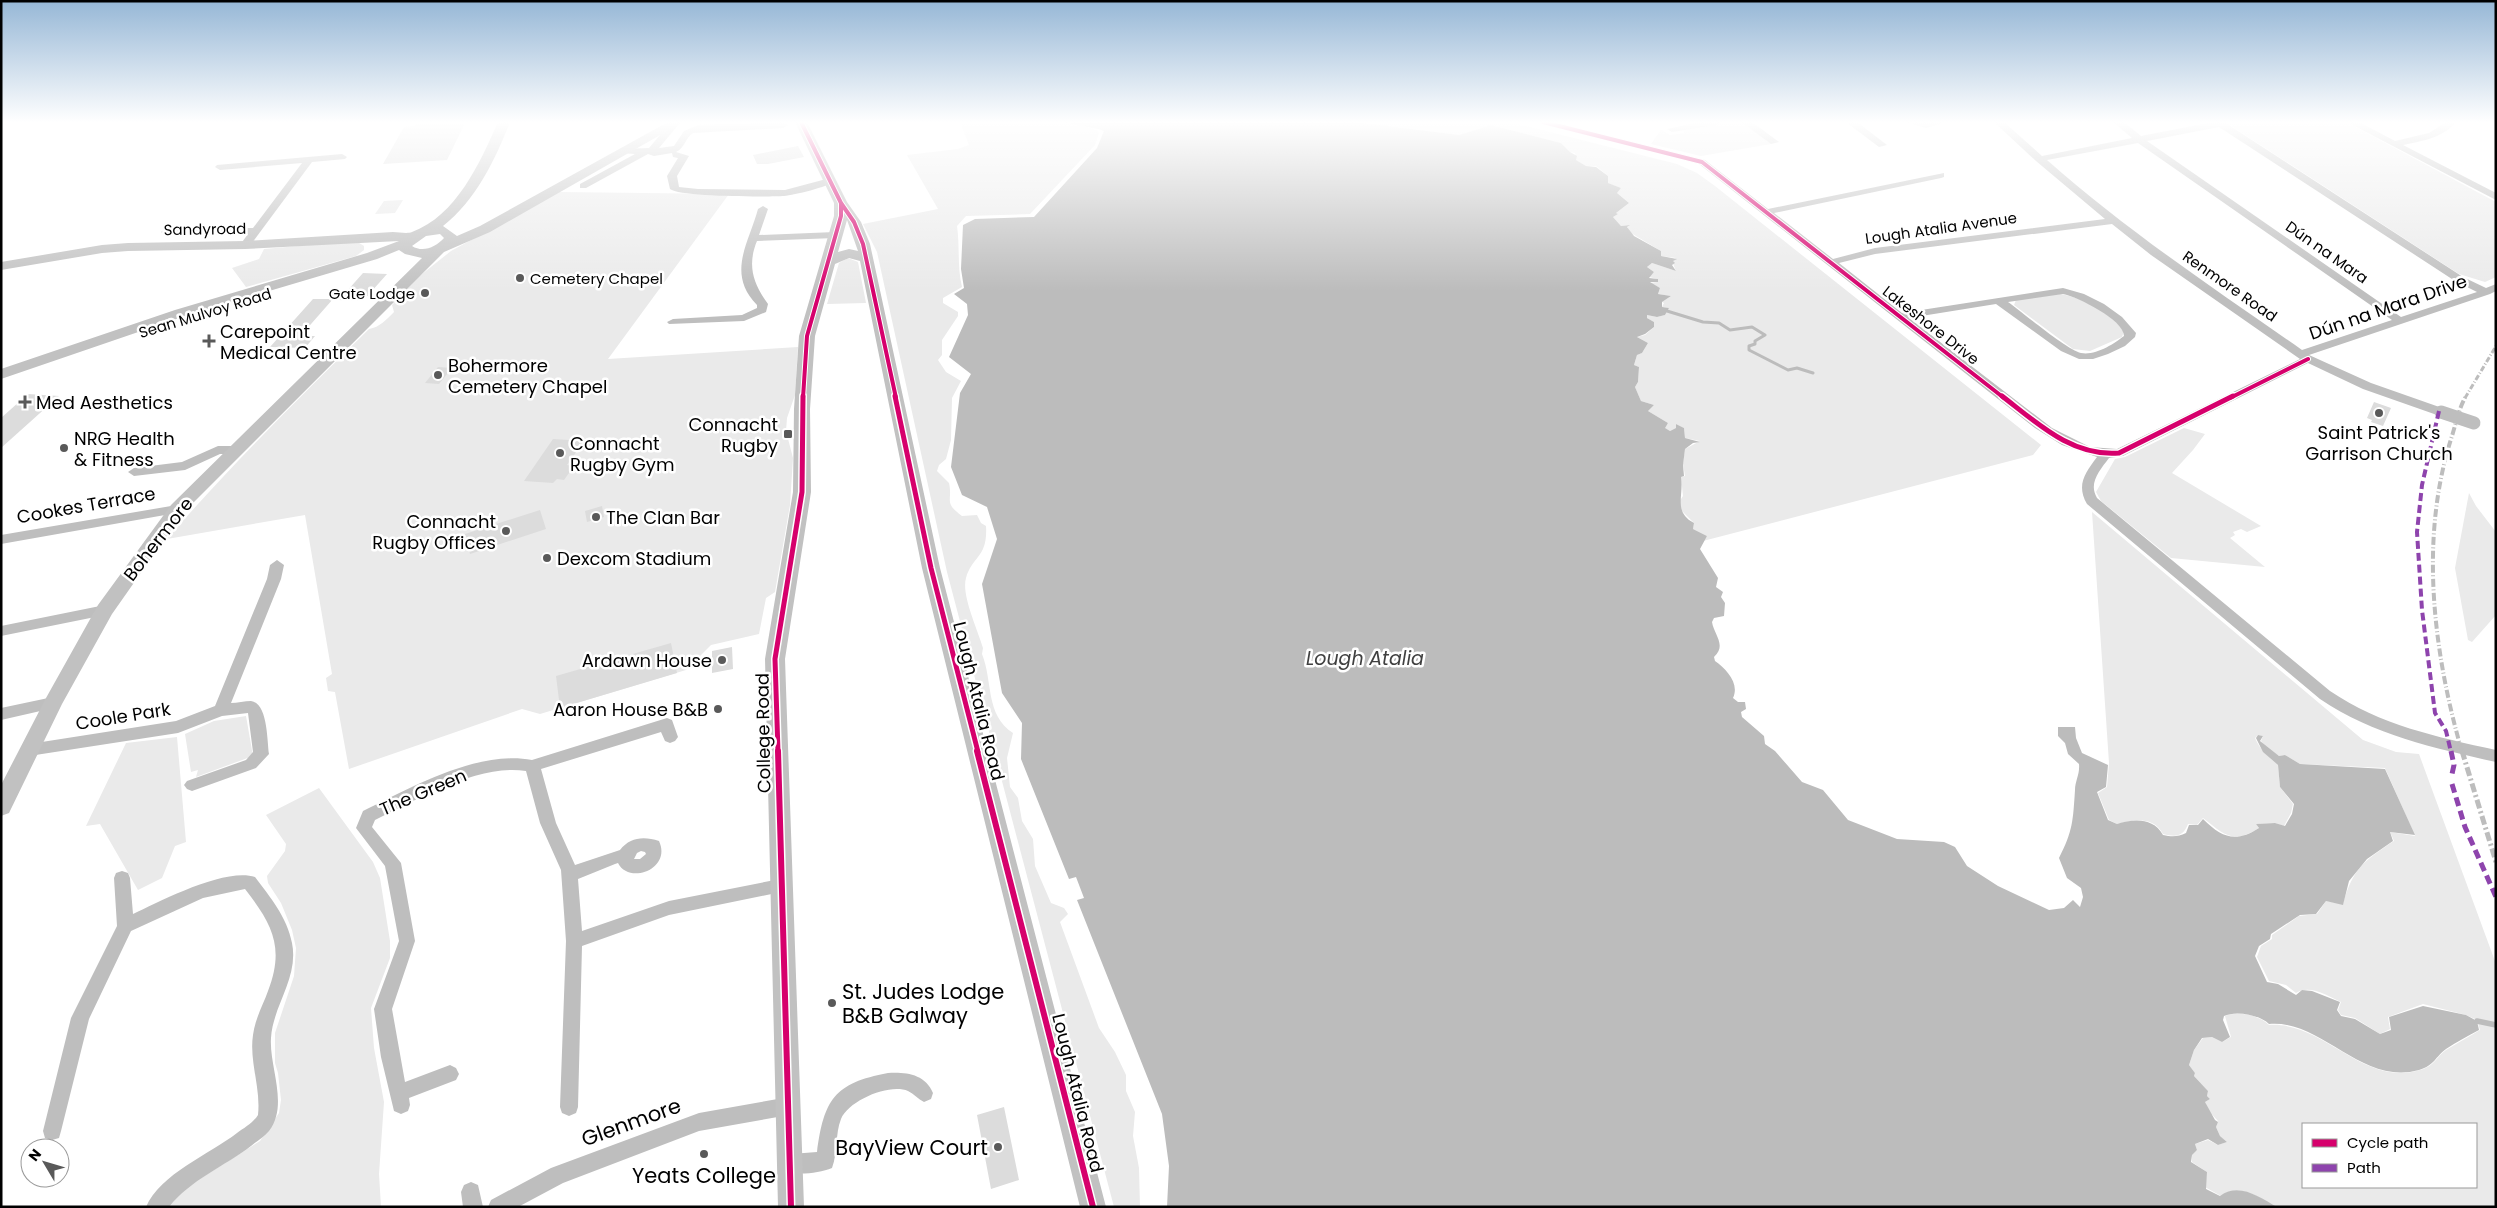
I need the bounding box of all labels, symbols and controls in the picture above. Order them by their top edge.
street label: Lough Atalia Avenue [1864,207,2018,249]
street label: Dún na Mara [2282,216,2372,288]
street label: Sandyroad [164,218,246,240]
street label: Renmore Road [2179,246,2281,326]
place label: Cemetery Chapel [530,268,663,289]
street label: Dún na Mara Drive [2306,268,2470,346]
marker: Cemetery Chapel [514,272,526,284]
street label: Lakeshore Drive [1878,281,1984,369]
street label: Sean Mulvoy Road [136,283,274,343]
place label: Gate Lodge [329,283,415,304]
marker: Gate Lodge [419,287,431,299]
place label: Carepoint Medical Centre [220,319,357,365]
marker: Carepoint Medical Centre [202,334,216,348]
place label: Bohermore Cemetery Chapel [448,353,607,399]
marker: Bohermore Cemetery Chapel [432,369,444,381]
place label: Med Aesthetics [36,390,173,415]
marker: Med Aesthetics [18,395,32,409]
marker: Saint Patrick's Garrison Church [2373,407,2385,419]
place label: Connacht Rugby [688,412,778,458]
place label: Saint Patrick's Garrison Church [2305,420,2453,466]
place label: NRG Health & Fitness [74,426,175,472]
marker: Connacht Rugby [782,428,794,440]
place label: Connacht Rugby Gym [570,431,674,477]
marker: NRG Health & Fitness [58,442,70,454]
marker: Connacht Rugby Gym [554,447,566,459]
street label: Cookes Terrace [15,481,157,529]
street label: Bohermore [117,492,199,586]
place label: The Clan Bar [606,505,720,530]
place label: Connacht Rugby Offices [372,509,496,555]
marker: The Clan Bar [590,511,602,523]
marker: Connacht Rugby Offices [500,525,512,537]
place label: Dexcom Stadium [557,546,711,571]
marker: Dexcom Stadium [541,552,553,564]
street label: Lough Atalia Road [947,619,1011,783]
water label: Lough Atalia [1306,645,1424,672]
place label: Ardawn House [582,648,712,673]
marker: Ardawn House [716,654,728,666]
street label: College Road [749,673,777,793]
street label: Coole Park [74,696,173,736]
place label: Aaron House B&B [553,697,708,722]
marker: Aaron House B&B [712,703,724,715]
street label: The Green [376,763,470,821]
place label: St. Judes Lodge B&B Galway [842,977,1004,1030]
marker: St. Judes Lodge B&B Galway [826,997,838,1009]
street label: Lough Atalia Road [1046,1011,1110,1175]
street label: Glenmore [577,1091,685,1153]
legend [2302,1123,2477,1188]
text: Cycle path [2347,1132,2428,1153]
place label: BayView Court [835,1133,988,1162]
north arrow [20,1138,70,1188]
marker: BayView Court [992,1141,1004,1153]
text: N [24,1145,46,1165]
marker: Yeats College [698,1148,710,1160]
text: Path [2347,1157,2381,1178]
place label: Yeats College [632,1161,776,1190]

